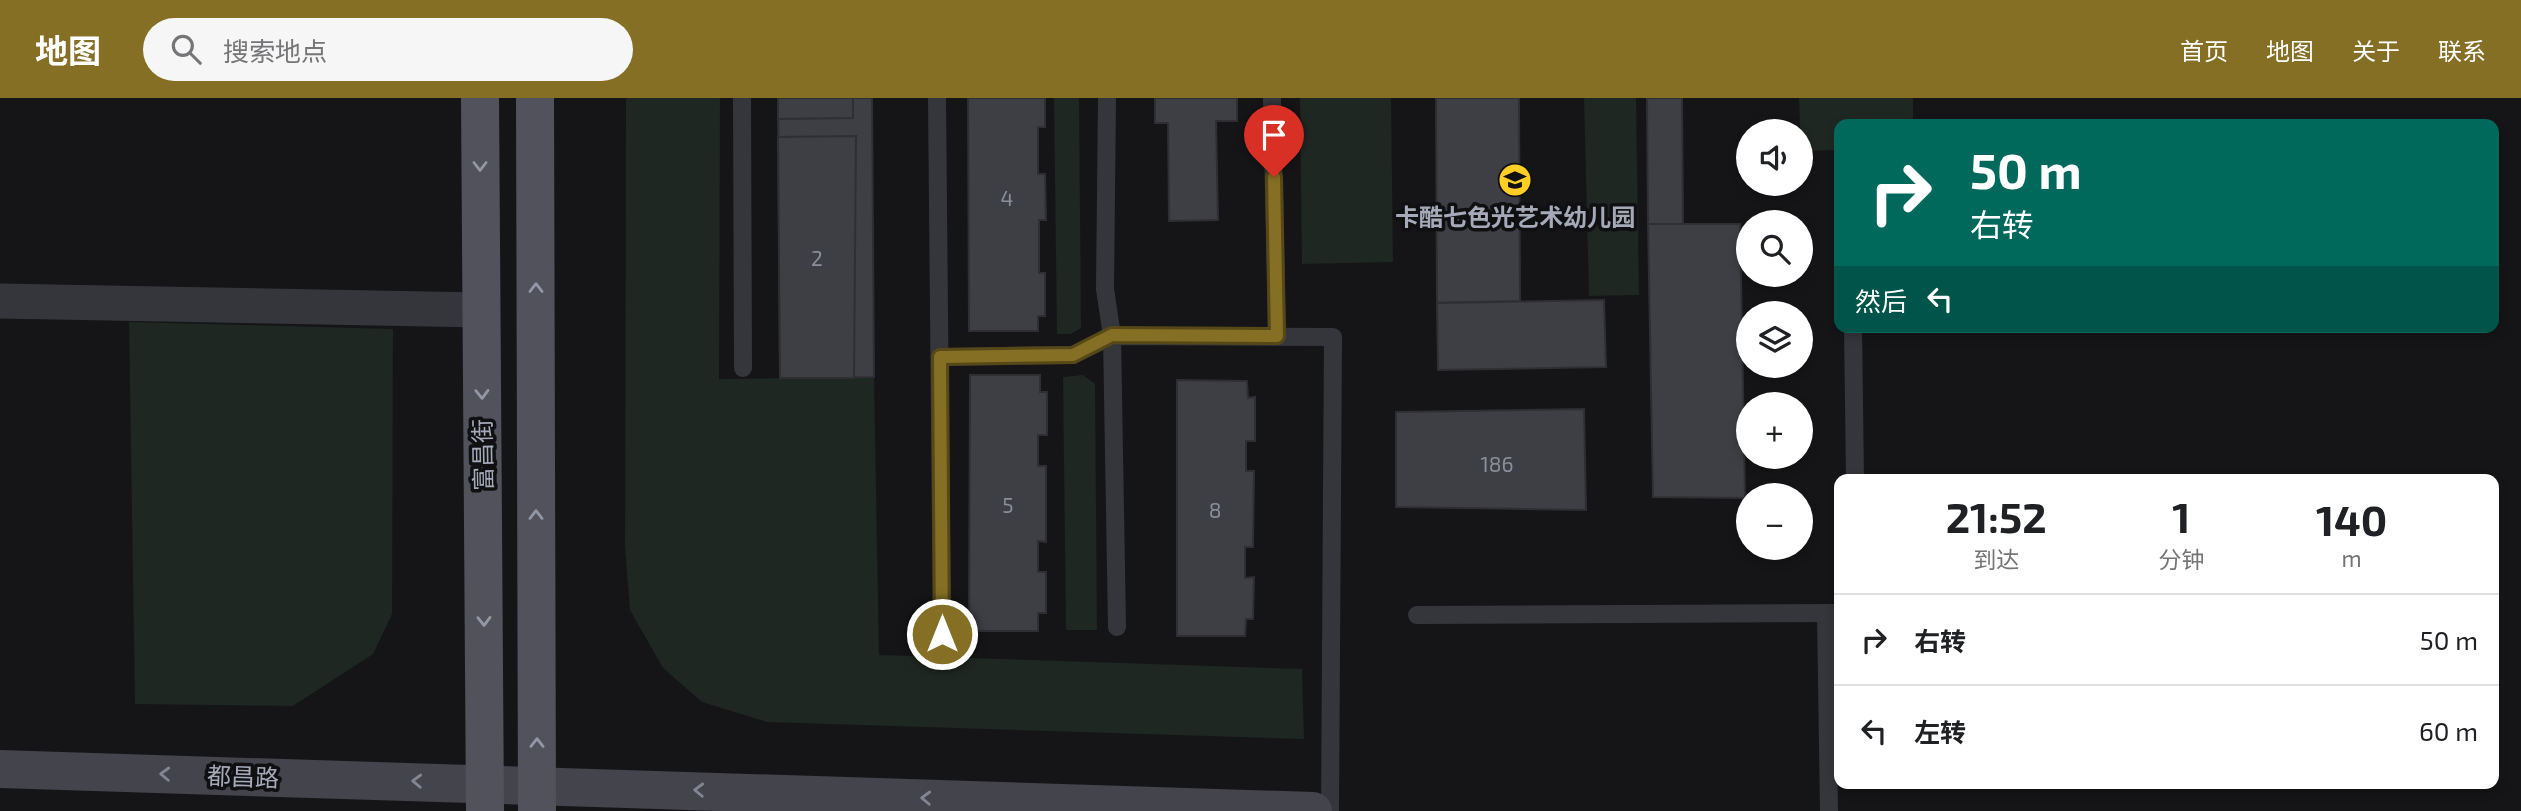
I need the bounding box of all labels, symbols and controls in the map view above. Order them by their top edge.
search box [143,18,633,81]
text: 地图 [35,30,101,70]
icon: search [167,30,205,68]
text: 搜索地点 [223,35,327,66]
text: 首页 [2180,36,2228,65]
text: 地图 [2266,36,2314,65]
text: 关于 [2352,36,2400,65]
text: 联系 [2438,36,2486,65]
pin [1244,105,1304,177]
icon: arrive [1255,116,1293,154]
map controls [1736,119,1813,560]
button: sound [1736,119,1813,196]
text: 50 m [1970,140,2082,199]
icon: right [1855,147,1946,238]
one-way arrow [472,161,488,172]
school or university icon: 卡酷七色光艺术幼儿园 [1496,161,1534,199]
house number: 4 [1001,185,1013,210]
place label: 卡酷七色光艺术幼儿园 [1395,202,1635,231]
text: 右转 [1970,205,2034,243]
button: search [1736,210,1813,287]
house number: 2 [811,245,823,270]
icon: left [1921,280,1959,318]
one-way arrow [528,282,544,293]
text: 然后 [1855,285,1907,316]
button: layers [1736,301,1813,378]
one-way arrow [474,388,489,399]
button: + [1736,392,1813,469]
street label: 富昌街 [467,419,497,491]
house number: 186 [1480,451,1514,476]
button: − [1736,483,1813,560]
text: 21:52 [1946,491,2047,541]
text: 1 [2172,491,2190,541]
house number: 5 [1002,492,1014,517]
text: 140 [2316,494,2387,544]
house number: 8 [1209,497,1221,522]
one-way arrow [528,510,544,520]
text: m [2342,544,2362,572]
text: 到达 [1973,545,2019,573]
text: 分钟 [2158,545,2204,573]
position arrow [905,597,979,671]
one-way arrow [476,616,492,627]
icon: right [1855,621,1893,659]
text: 50 m [2420,624,2478,655]
text: 右转 [1914,625,1966,656]
icon: left [1855,712,1893,750]
text: 60 m [2419,715,2478,746]
text: 左转 [1914,716,1966,747]
one-way arrow [529,737,545,748]
street label: 都昌路 [207,760,279,792]
one-way arrow [159,766,170,781]
one-way arrow [411,773,422,789]
one-way arrow [693,783,704,798]
one-way arrow [921,790,932,805]

